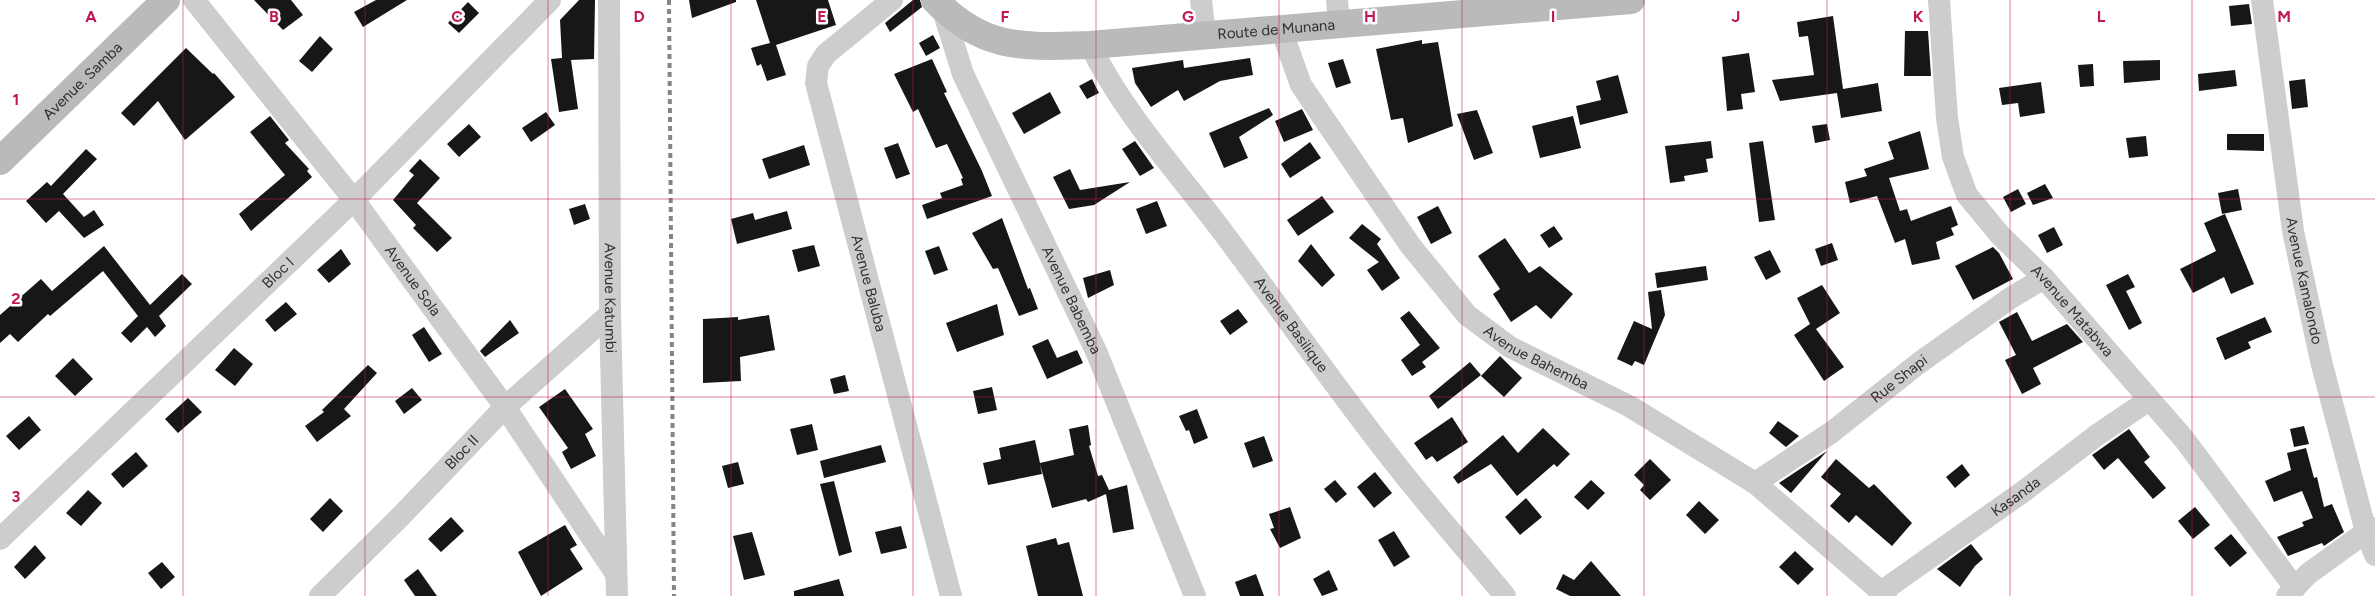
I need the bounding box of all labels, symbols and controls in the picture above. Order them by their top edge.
text: A [85,7,97,26]
text: B [269,7,279,26]
text: C [451,7,463,26]
text: D [633,7,645,26]
text: E [817,7,827,26]
text: F [1001,7,1010,26]
text: G [1182,7,1194,26]
text: H [1364,7,1376,26]
text: I [1551,7,1555,26]
text: J [1732,7,1740,26]
text: K [1913,7,1924,26]
text: L [2097,7,2106,26]
text: M [2277,7,2291,26]
street label: Route de Munana [1217,16,1336,43]
street label: Avenue. Samba [39,38,126,124]
text: 1 [13,90,19,109]
street label: Avenue Kamalondo [2282,216,2326,346]
street label: Avenue Baluba [847,233,890,334]
street label: Avenue Sola [381,242,445,320]
street label: Avenue Katumbi [601,243,620,353]
street label: Avenue Babemba [1038,243,1105,357]
street label: Bloc I [258,253,298,292]
street label: Avenue Matabwa [2027,261,2117,360]
street label: Avenue Basilique [1250,274,1332,376]
text: 2 [11,289,21,308]
street label: Avenue Bahemba [1480,322,1592,394]
street label: Rue Shapi [1867,351,1931,407]
street label: Bloc II [441,431,483,473]
street label: Kasanda [1988,473,2044,520]
text: 3 [12,487,21,506]

